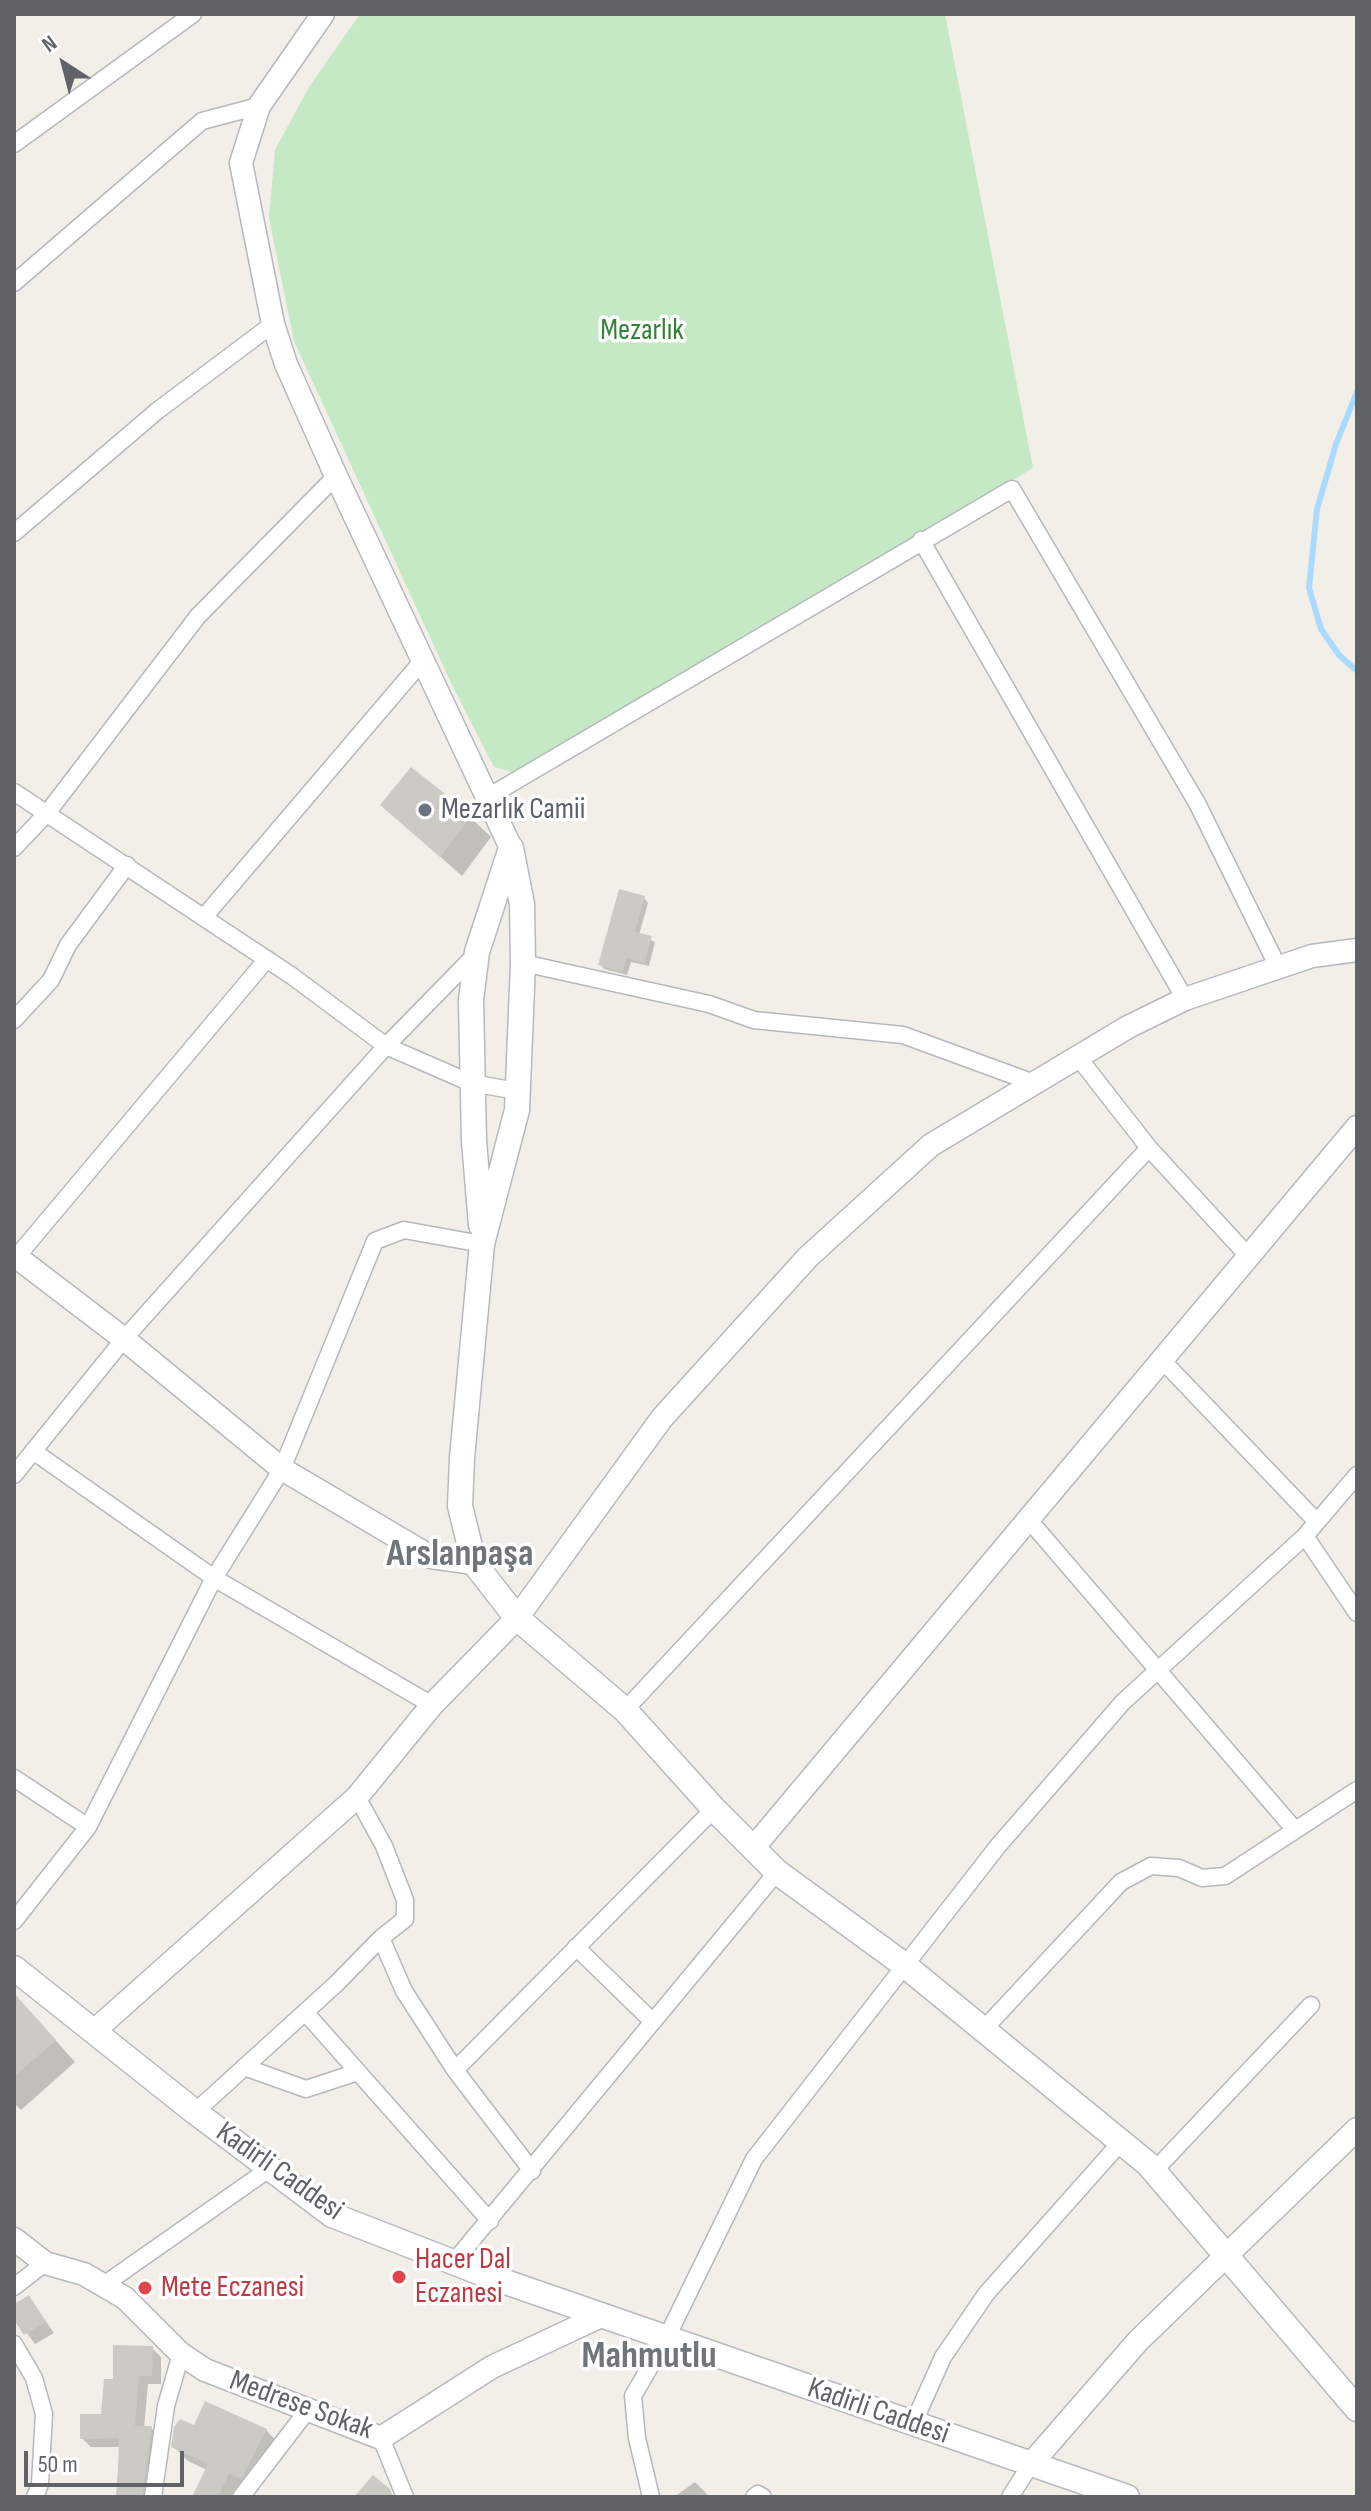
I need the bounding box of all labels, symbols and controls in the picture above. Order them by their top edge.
north arrow [24,24,104,104]
text: N [37,30,62,59]
park label: Mezarlık [600,313,684,349]
place label: Mezarlık Camii [441,792,585,828]
marker: Mezarlık Camii [416,801,434,819]
district label: Arslanpaşa [387,1532,533,1578]
street label: Kadirli Caddesi [208,2115,350,2229]
place label: Hacer Dal Eczanesi [415,2242,511,2312]
marker: Hacer Dal Eczanesi [390,2268,408,2286]
place label: Mete Eczanesi [161,2270,304,2306]
marker: Mete Eczanesi [136,2279,154,2297]
district label: Mahmutlu [581,2334,717,2380]
street label: Medrese Sokak [224,2363,378,2449]
street label: Kadirli Caddesi [803,2371,953,2453]
scale bar [28,2435,188,2485]
text: 50 m [38,2450,78,2479]

